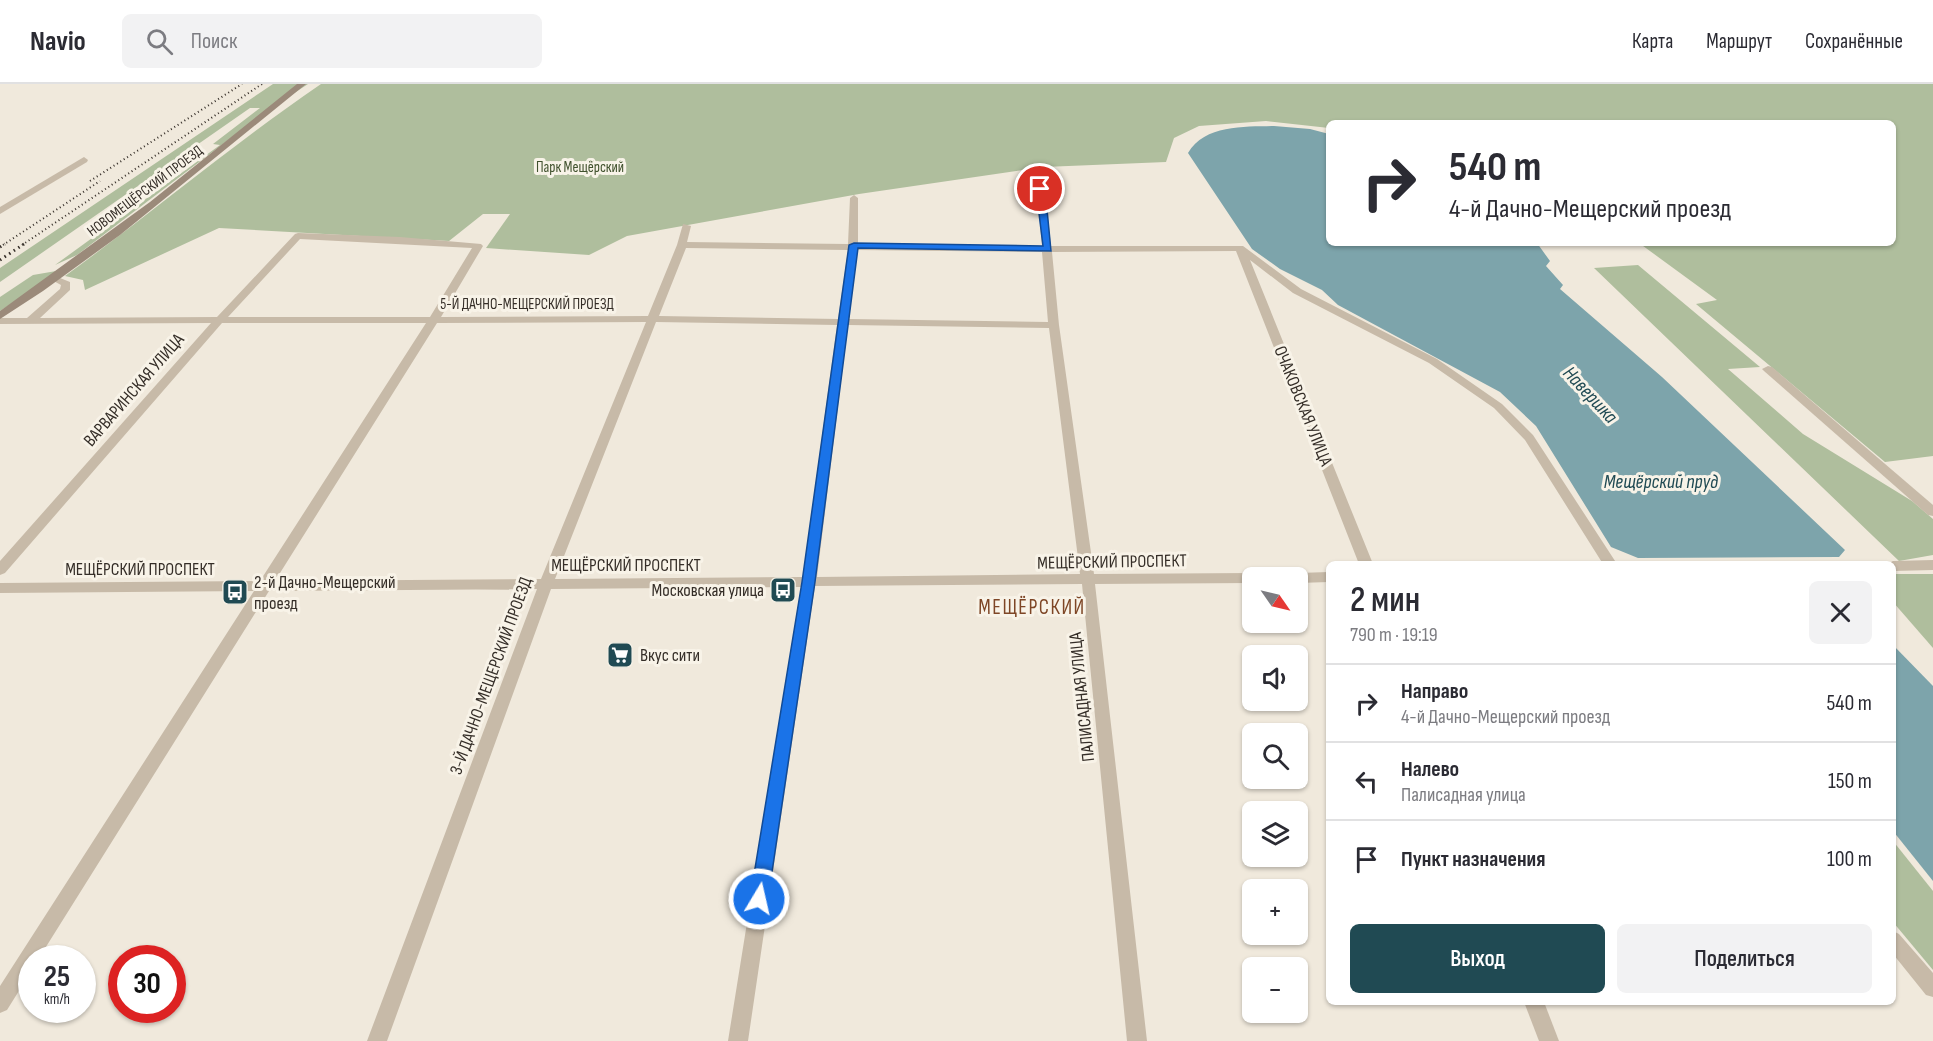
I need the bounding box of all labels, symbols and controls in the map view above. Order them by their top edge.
search box [122,14,542,68]
text: Navio [30,25,86,58]
icon: search [143,25,176,58]
text: Поиск [191,28,237,55]
text: Карта [1632,29,1673,54]
text: Маршрут [1706,29,1772,54]
text: Сохранённые [1805,29,1903,54]
street label: НОВОМЕЩЁРСКИЙ ПРОЕЗД [83,141,207,241]
text: 540 m [1449,142,1541,193]
icon: right [1350,144,1428,222]
park label: Парк Мещёрский [536,158,624,177]
pin [1014,163,1065,214]
icon: arrive [1023,172,1056,205]
text: 4-й Дачно-Мещерский проезд [1449,193,1731,225]
street label: 5-Й ДАЧНО-МЕЩЕРСКИЙ ПРОЕЗД [440,295,614,314]
street label: ВАРВАРИНСКАЯ УЛИЦА [79,329,189,451]
street label: ОЧАКОВСКАЯ УЛИЦА [1269,343,1337,469]
water label: Навершка [1558,361,1622,429]
water label: Мещёрский пруд [1604,470,1719,494]
street label: МЕЩЁРСКИЙ ПРОСПЕКТ [1037,550,1187,574]
street label: МЕЩЁРСКИЙ ПРОСПЕКТ [551,555,701,576]
street label: МЕЩЁРСКИЙ ПРОСПЕКТ [65,559,215,580]
north arrow [1242,567,1308,633]
map controls [1242,567,1308,1023]
place label: 2-й Дачно-Мещерский проезд [254,572,396,614]
street label: 3-Й ДАЧНО-МЕЩЕРСКИЙ ПРОЕЗД [445,574,537,778]
bus stop icon: Московская улица [768,575,798,605]
bus stop icon: 2-й Дачно-Мещерский проезд [220,577,250,607]
text: 2 мин [1350,579,1420,622]
place label: Московская улица [652,580,764,601]
button: close [1809,581,1872,644]
district label: МЕЩЁРСКИЙ [978,595,1086,620]
text: 790 m · 19:19 [1350,623,1438,647]
street label: ПАЛИСАДНАЯ УЛИЦА [1065,631,1099,763]
supermarket icon: Вкус сити [605,640,635,670]
place label: Вкус сити [640,645,700,666]
button: sound [1242,645,1308,711]
text: Направо [1401,678,1468,705]
icon: right [1350,687,1383,720]
text: 540 m [1826,690,1872,717]
text: 4-й Дачно-Мещерский проезд [1401,705,1610,729]
button: search [1242,723,1308,789]
text: Налево [1401,756,1459,783]
icon: left [1350,765,1383,798]
text: 150 m [1828,768,1872,795]
text: Палисадная улица [1401,783,1526,807]
button: layers [1242,801,1308,867]
icon: arrive [1350,843,1383,876]
text: Пункт назначения [1401,846,1545,873]
text: 100 m [1827,846,1872,873]
position arrow [727,867,791,931]
button: + [1242,879,1308,945]
button: Выход [1350,924,1605,993]
button: Поделиться [1617,924,1872,993]
speed limit sign: 30 [108,945,186,1023]
button: − [1242,957,1308,1023]
text: 25 [44,959,70,995]
text: km/h [44,990,70,1009]

